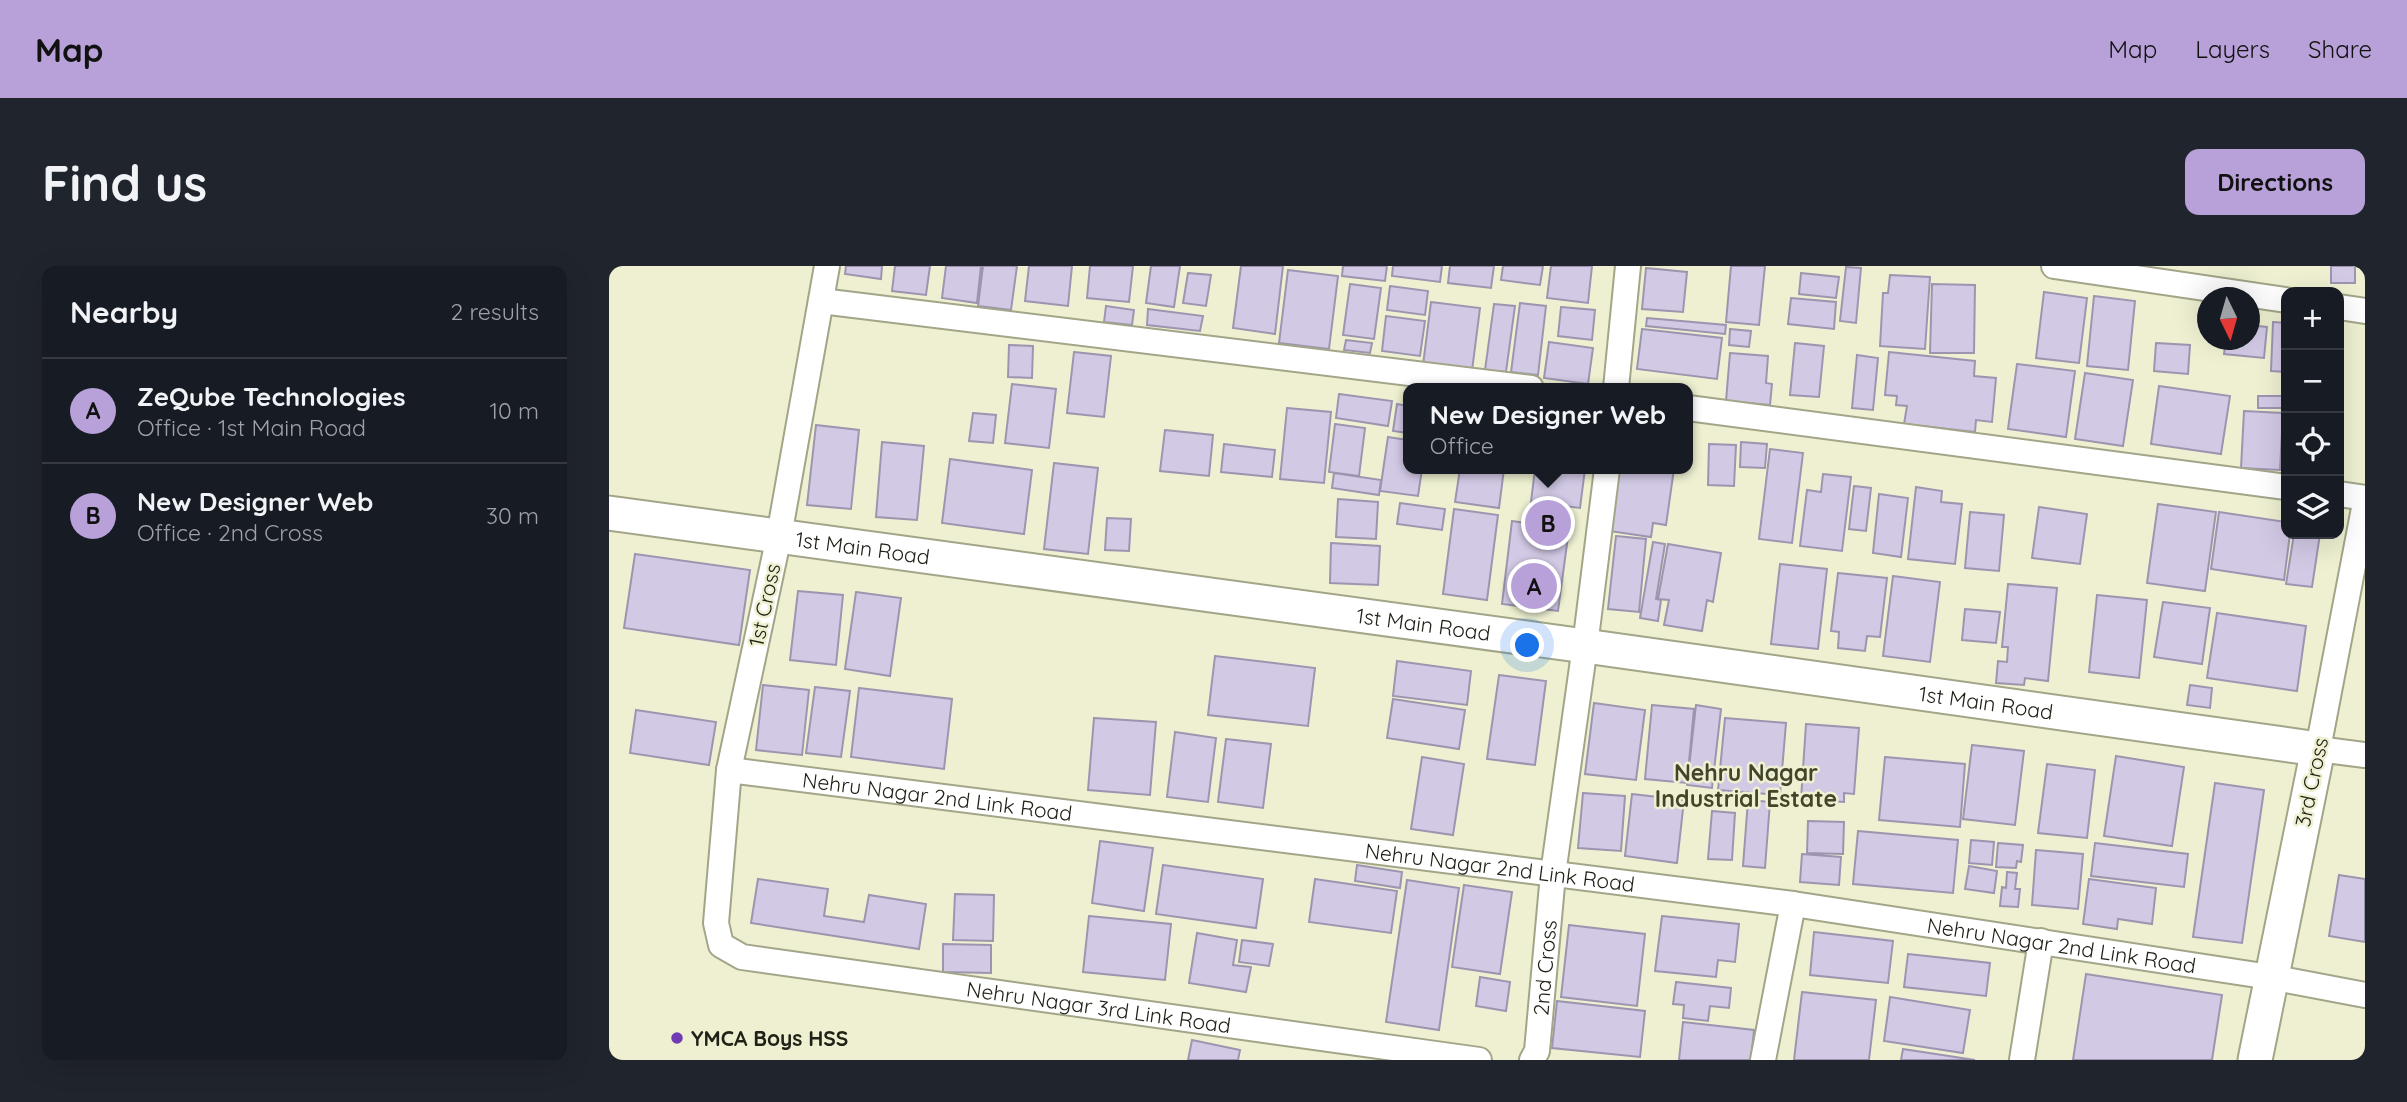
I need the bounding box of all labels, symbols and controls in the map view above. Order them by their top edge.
text: Map [35,29,103,70]
text: Map [2108,34,2157,64]
text: Layers [2195,34,2270,64]
text: Share [2308,34,2372,64]
button: Directions [2185,149,2365,215]
text: Find us [42,152,207,213]
north arrow [2197,287,2260,350]
map controls [2281,287,2344,539]
button: + [2281,287,2344,350]
text: Nearby [70,293,178,331]
text: 2 results [450,297,539,326]
button: − [2281,350,2344,413]
text: ZeQube Technologies [137,380,405,413]
popup [1403,383,1693,474]
text: A [86,396,100,425]
text: 10 m [490,396,539,425]
text: New Designer Web [1430,398,1666,431]
text: Office · 1st Main Road [137,413,366,442]
button: locate [2281,413,2344,476]
text: Office [1430,431,1494,460]
button: layers [2281,476,2344,539]
text: New Designer Web [137,485,373,518]
pin: B [1525,497,1571,549]
text: B [85,501,101,530]
text: 30 m [486,501,539,530]
text: Office · 2nd Cross [137,518,323,547]
street label: 1st Main Road [794,526,931,570]
pin: A [1511,560,1557,612]
street label: 1st Cross [743,561,785,649]
street label: 1st Main Road [1355,602,1492,646]
your location [1510,628,1544,662]
street label: 1st Main Road [1917,680,2055,725]
street label: 3rd Cross [2289,735,2333,829]
district label: Nehru Nagar Industrial Estate [1655,758,1837,813]
street label: Nehru Nagar 2nd Link Road [801,766,1074,826]
street label: Nehru Nagar 2nd Link Road [1364,837,1636,897]
street label: Nehru Nagar 2nd Link Road [1925,912,2198,978]
street label: 2nd Cross [1527,919,1562,1017]
street label: Nehru Nagar 3rd Link Road [965,976,1233,1038]
place label: YMCA Boys HSS [691,1025,848,1051]
marker: YMCA Boys HSS [669,1030,685,1046]

